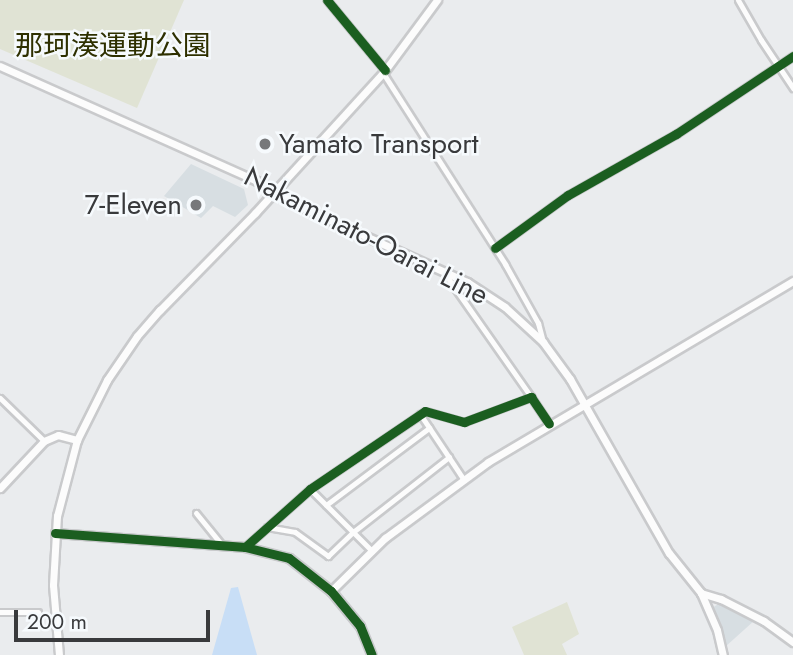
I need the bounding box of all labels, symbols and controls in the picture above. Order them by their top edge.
park label: 那珂湊運動公園 [15,29,211,63]
place label: Yamato Transport [279,127,478,161]
marker: Yamato Transport [257,136,273,152]
street label: Nakaminato-Oarai Line [238,160,494,312]
place label: 7-Eleven [85,188,182,222]
marker: 7-Eleven [188,197,204,213]
scale bar [18,596,214,640]
text: 200 m [27,607,87,637]

